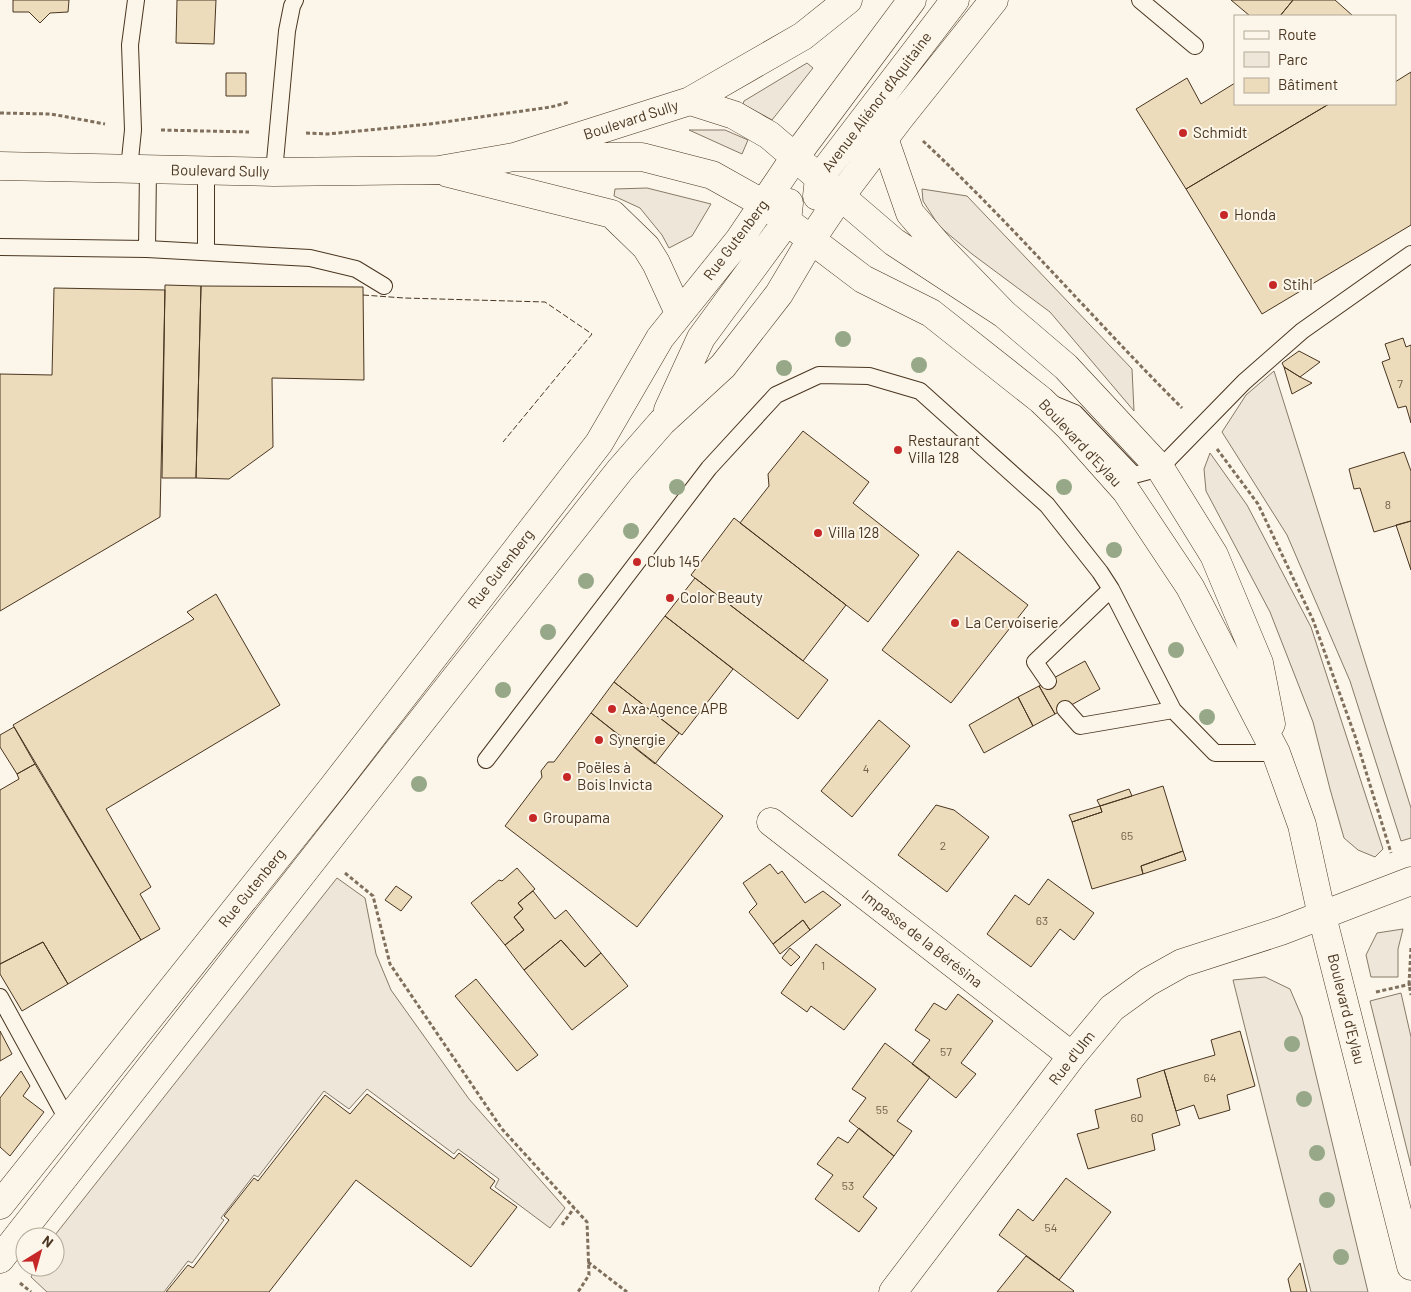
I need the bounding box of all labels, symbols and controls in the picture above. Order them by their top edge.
legend [1234,15,1396,105]
text: Route [1278,25,1317,43]
street label: Avenue Aliénor d'Aquitaine [818,28,935,175]
text: Parc [1278,50,1308,68]
text: Bâtiment [1278,75,1338,93]
street label: Boulevard Sully [581,95,680,143]
place label: Schmidt [1193,123,1248,141]
marker: Schmidt [1177,127,1189,139]
street label: Boulevard Sully [171,160,270,180]
street label: Rue Gutenberg [699,196,771,283]
place label: Honda [1234,205,1276,223]
marker: Honda [1218,209,1230,221]
place label: Stihl [1283,275,1313,293]
marker: Stihl [1267,279,1279,291]
house number: 7 [1397,376,1403,390]
street label: Boulevard d'Eylau [1035,395,1126,490]
place label: Restaurant Villa 128 [908,431,980,466]
marker: Restaurant Villa 128 [892,444,904,456]
house number: 8 [1385,497,1391,511]
place label: Villa 128 [828,523,879,541]
street label: Rue Gutenberg [464,525,537,612]
marker: Villa 128 [812,527,824,539]
place label: Club 145 [647,552,700,570]
marker: Club 145 [631,556,643,568]
place label: Color Beauty [680,588,763,606]
marker: Color Beauty [664,592,676,604]
place label: La Cervoiserie [965,613,1059,631]
marker: La Cervoiserie [949,617,961,629]
place label: Axa Agence APB [622,699,728,717]
marker: Axa Agence APB [606,703,618,715]
place label: Synergie [609,730,666,748]
marker: Synergie [593,734,605,746]
place label: Poëles à Bois Invicta [577,758,652,793]
house number: 4 [863,761,869,775]
marker: Poëles à Bois Invicta [561,771,573,783]
place label: Groupama [543,808,610,826]
marker: Groupama [527,812,539,824]
house number: 65 [1121,828,1133,842]
house number: 2 [940,838,946,852]
street label: Rue Gutenberg [214,844,288,930]
street label: Impasse de la Bérésina [859,886,987,991]
house number: 63 [1036,913,1048,927]
street label: Boulevard d'Eylau [1325,952,1369,1066]
house number: 1 [821,958,825,972]
street label: Rue d'Ulm [1044,1027,1098,1088]
house number: 57 [940,1044,952,1058]
house number: 64 [1204,1070,1216,1084]
house number: 55 [876,1102,888,1116]
house number: 60 [1131,1110,1143,1124]
house number: 53 [842,1178,854,1192]
house number: 54 [1045,1220,1057,1234]
north arrow [15,1227,65,1277]
text: N [39,1232,57,1251]

